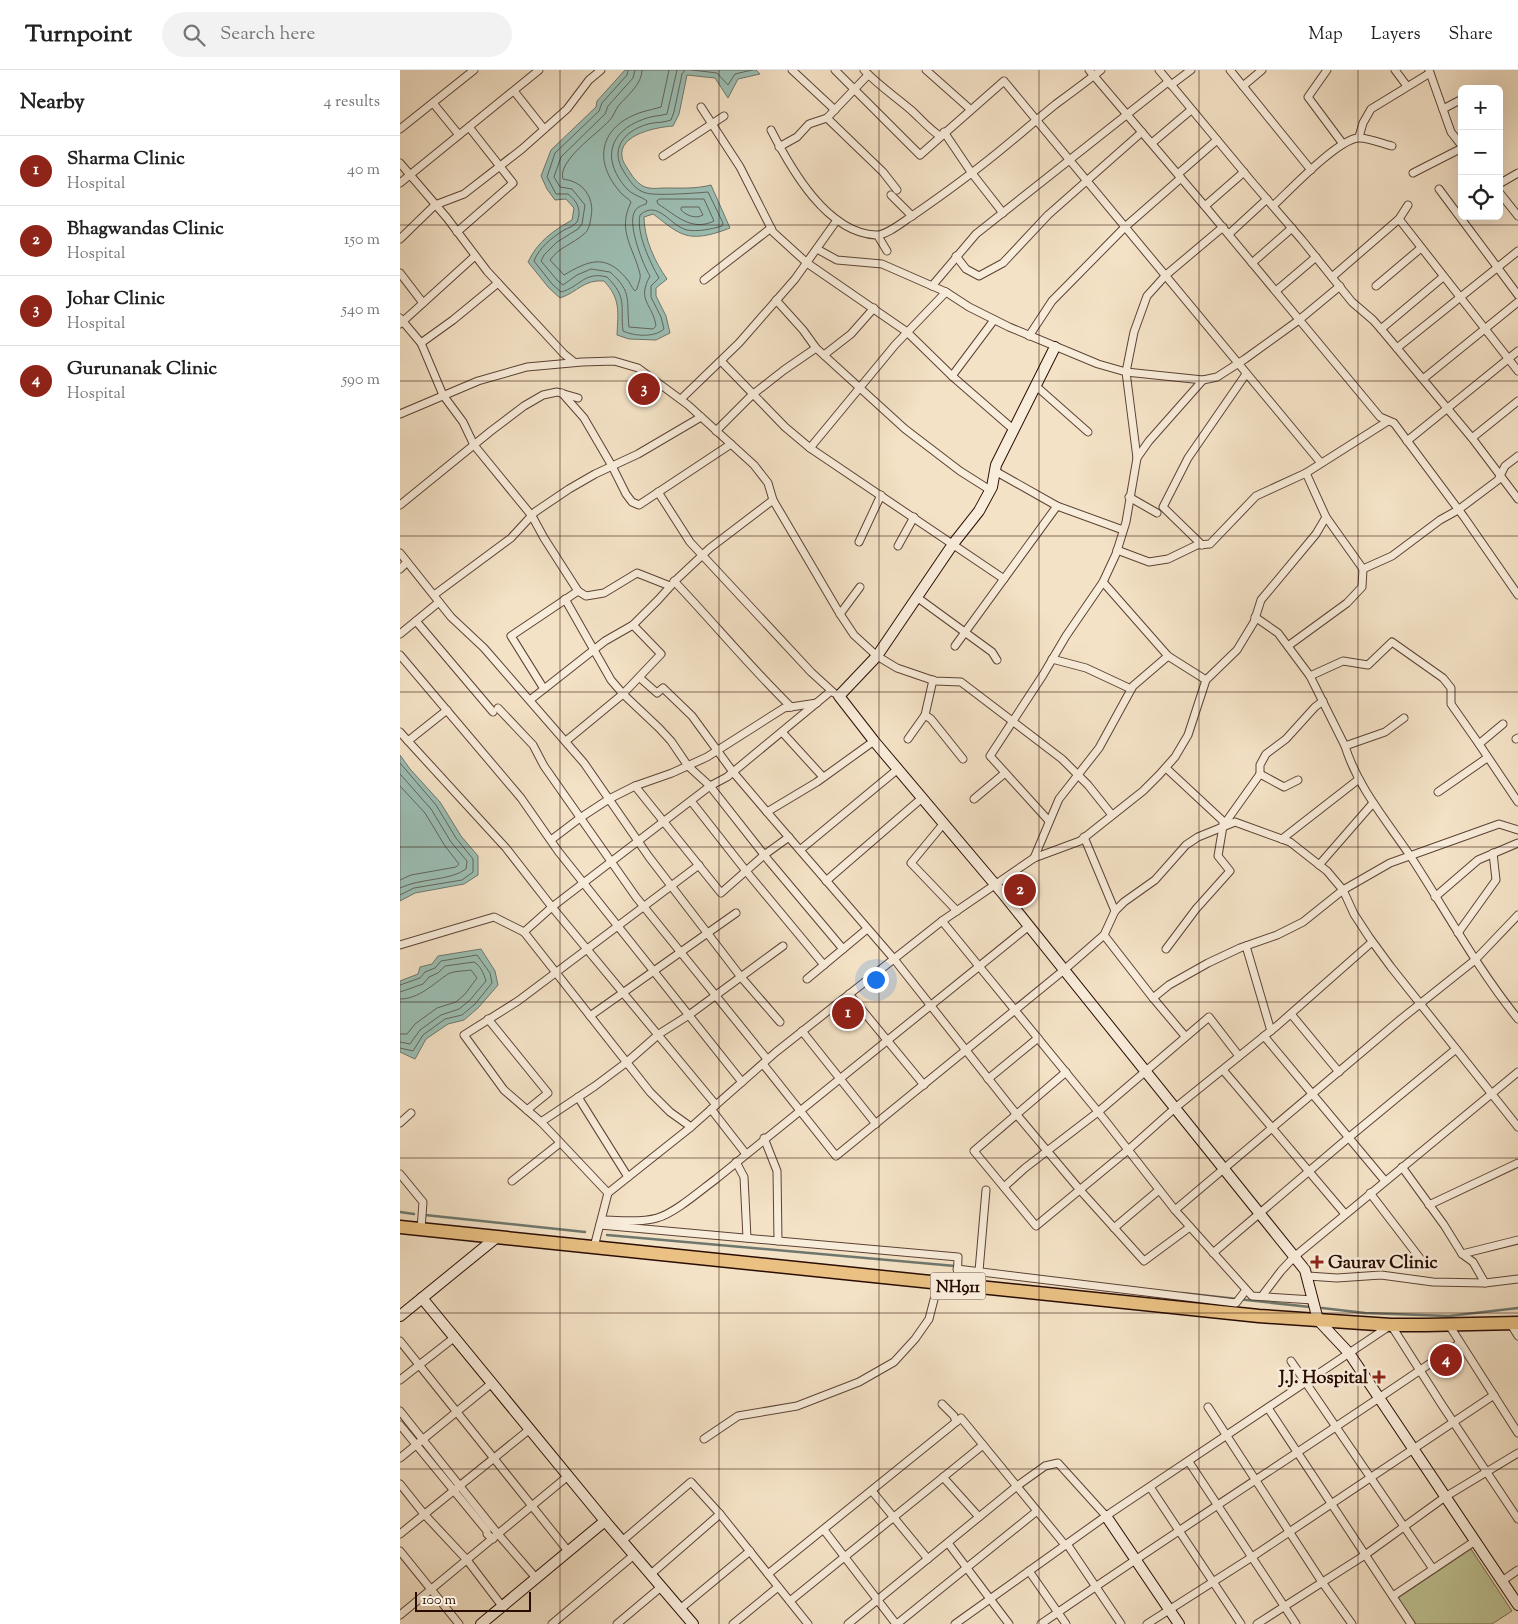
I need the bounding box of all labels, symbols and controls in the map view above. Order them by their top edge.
search box [162,12,512,57]
text: Turnpoint [25,18,132,52]
icon: search [180,21,208,49]
text: Search here [220,21,315,48]
text: Map [1308,22,1343,48]
text: Layers [1371,22,1421,48]
text: Share [1449,22,1493,48]
map controls [1458,85,1503,220]
button: + [1458,85,1503,130]
text: Nearby [20,88,85,118]
text: 4 results [324,91,380,114]
button: − [1458,130,1503,175]
text: Sharma Clinic [67,146,185,173]
text: 1 [33,159,39,182]
text: 40 m [347,159,380,182]
text: Hospital [67,173,125,196]
button: locate [1458,175,1503,220]
text: Bhagwandas Clinic [67,216,224,243]
text: 2 [32,229,40,252]
text: 150 m [344,229,380,252]
text: Hospital [67,243,125,266]
text: Johar Clinic [67,286,165,313]
text: 3 [33,299,39,322]
text: 540 m [342,299,380,322]
text: Hospital [67,313,125,336]
text: Gurunanak Clinic [67,356,217,383]
text: 4 [32,369,40,392]
text: 590 m [342,369,380,392]
pin: 3 [628,370,660,408]
text: Hospital [67,383,125,406]
pin: 2 [1004,871,1036,909]
your location [863,967,889,993]
pin: 1 [832,994,864,1032]
place label: Gaurav Clinic [1328,1251,1439,1277]
marker: Gaurav Clinic [1310,1255,1324,1269]
road number: NH911 [930,1272,986,1300]
pin: 4 [1430,1341,1462,1379]
place label: J.J. Hospital [1277,1366,1369,1392]
marker: J.J. Hospital [1372,1370,1386,1384]
scale bar [415,1589,531,1612]
text: 100 m [422,1591,456,1611]

